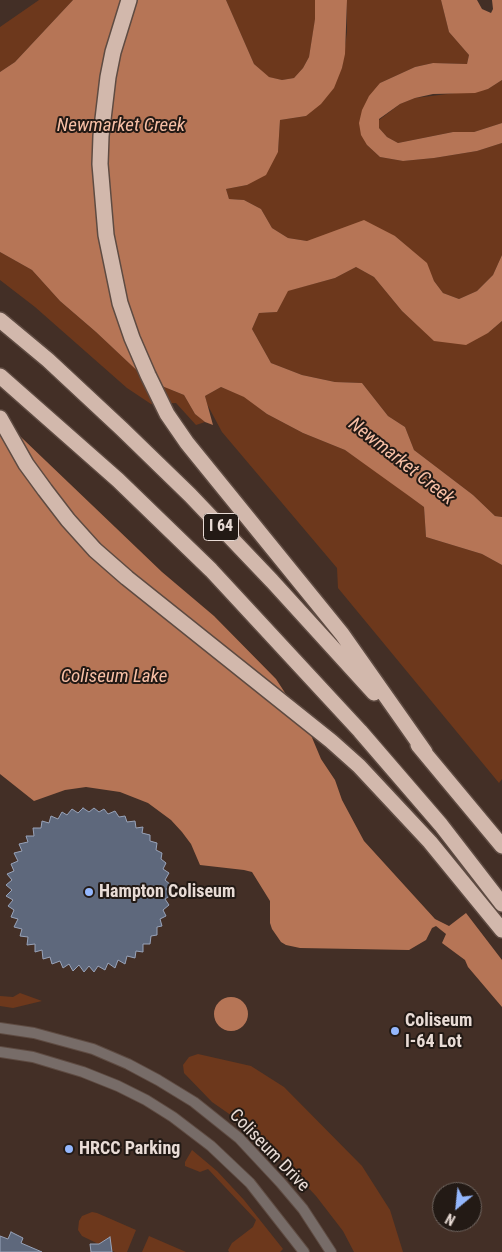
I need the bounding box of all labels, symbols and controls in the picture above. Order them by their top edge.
water label: Newmarket Creek [57,115,185,137]
water label: Newmarket Creek [343,414,459,510]
road number: I 64 [204,514,238,540]
water label: Coliseum Lake [61,666,167,688]
place label: Hampton Coliseum [99,881,235,903]
marker: Hampton Coliseum [83,886,95,898]
place label: Coliseum I-64 Lot [405,1010,472,1052]
marker: Coliseum I-64 Lot [389,1025,401,1037]
street label: Coliseum Drive [224,1105,314,1197]
place label: HRCC Parking [79,1138,180,1160]
marker: HRCC Parking [63,1143,75,1155]
north arrow [432,1182,482,1232]
text: N [443,1210,458,1228]

